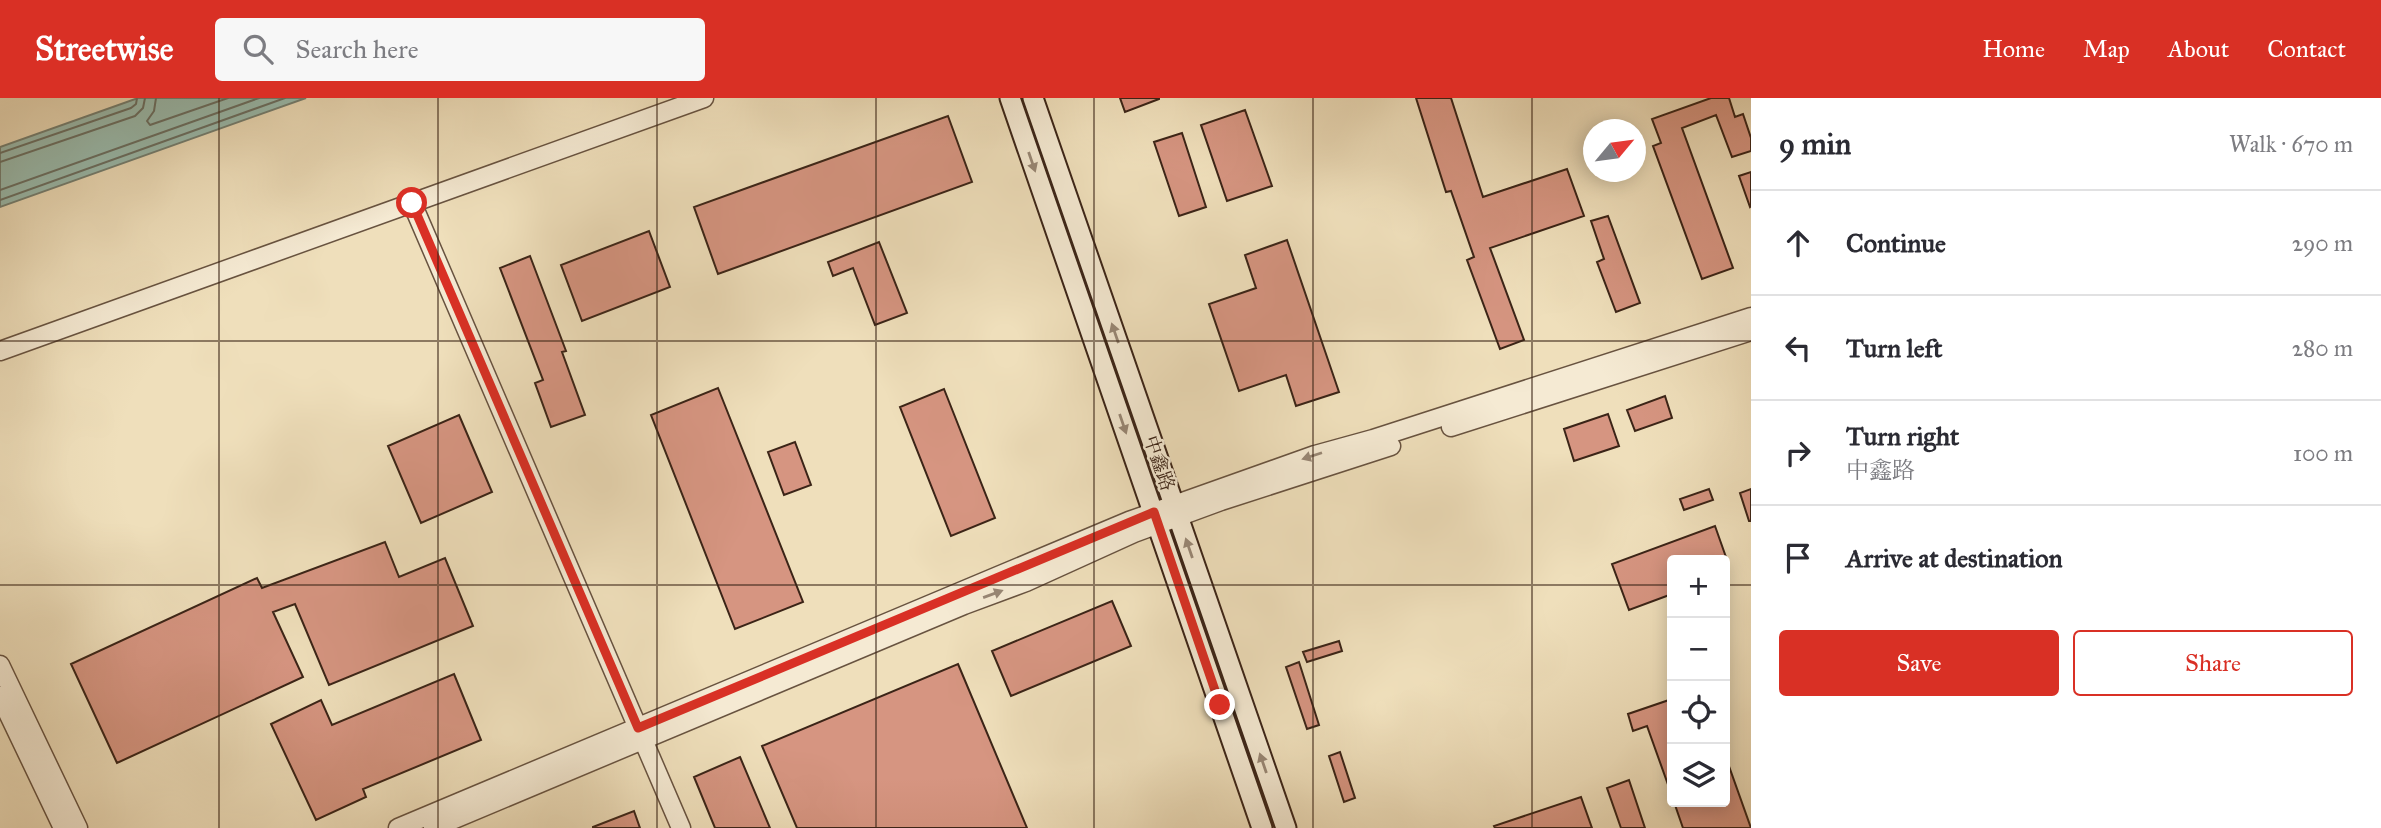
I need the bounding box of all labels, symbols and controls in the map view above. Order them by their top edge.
search box [215,18,705,81]
text: Streetwise [35,29,173,69]
icon: search [239,30,277,68]
text: Search here [295,33,418,65]
text: Home [1982,34,2045,64]
text: Map [2083,34,2130,64]
text: About [2168,34,2229,64]
text: Contact [2267,34,2346,64]
north arrow [1583,119,1646,182]
text: 9 min [1779,126,1851,162]
text: Walk · 670 m [2229,130,2353,158]
one-way arrow [1027,152,1038,173]
route start [396,187,427,218]
icon: ahead [1779,224,1817,262]
text: Continue [1846,227,1946,259]
text: 290 m [2292,229,2353,257]
one-way arrow [1109,323,1120,344]
icon: left [1779,329,1817,367]
text: Turn left [1846,332,1942,364]
text: 280 m [2292,334,2353,362]
one-way arrow [1118,413,1129,434]
text: Turn right [1846,420,1959,452]
street label: 中鑫路 [1139,432,1180,494]
icon: right [1779,434,1817,472]
text: 100 m [2293,439,2353,467]
one-way arrow [1302,451,1323,462]
text: 中鑫路 [1846,456,1915,484]
one-way arrow [1183,538,1194,559]
icon: arrive [1779,539,1817,577]
text: Arrive at destination [1846,542,2063,574]
map controls [1667,555,1730,807]
button: + [1667,555,1730,618]
one-way arrow [983,588,1004,599]
button: − [1667,618,1730,681]
button: Save [1779,630,2059,696]
button: Share [2073,630,2353,696]
button: locate [1667,681,1730,744]
route end [1204,689,1235,720]
button: layers [1667,744,1730,807]
one-way arrow [1257,753,1268,774]

